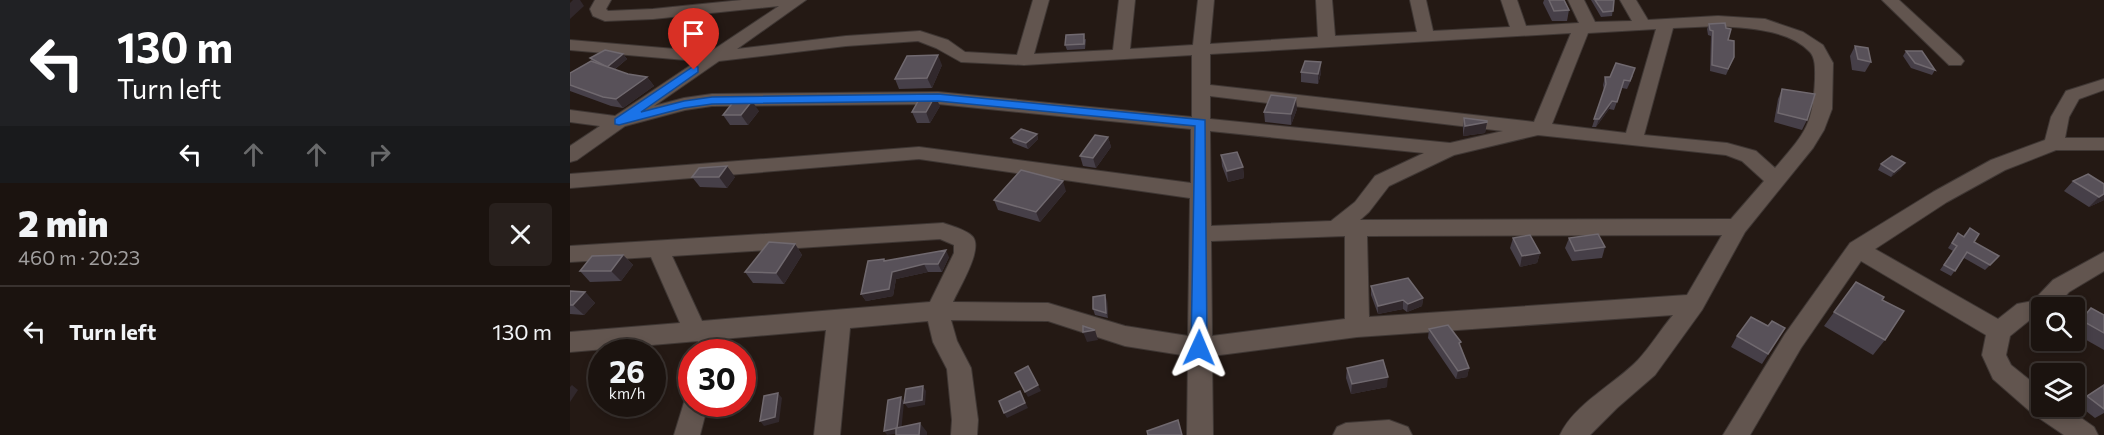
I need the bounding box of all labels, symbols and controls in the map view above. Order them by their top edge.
pin [668,8,719,70]
icon: arrive [677,17,710,50]
text: 130 m [117,20,233,72]
icon: left [18,24,96,102]
text: Turn left [117,72,221,105]
icon: left [174,138,207,171]
icon: ahead [237,138,270,171]
icon: ahead [300,138,333,171]
icon: right [363,138,396,171]
text: 2 min [18,200,108,244]
button: close [489,203,552,266]
text: 460 m · 20:23 [18,245,140,269]
map controls [2031,297,2085,417]
button: search [2031,297,2085,351]
icon: left [18,315,51,348]
position arrow [1167,316,1231,380]
text: Turn left [69,318,156,345]
text: 130 m [492,318,552,345]
speed limit sign: 30 [678,339,756,417]
text: 26 [609,352,645,389]
button: layers [2031,363,2085,417]
text: km/h [609,384,645,402]

